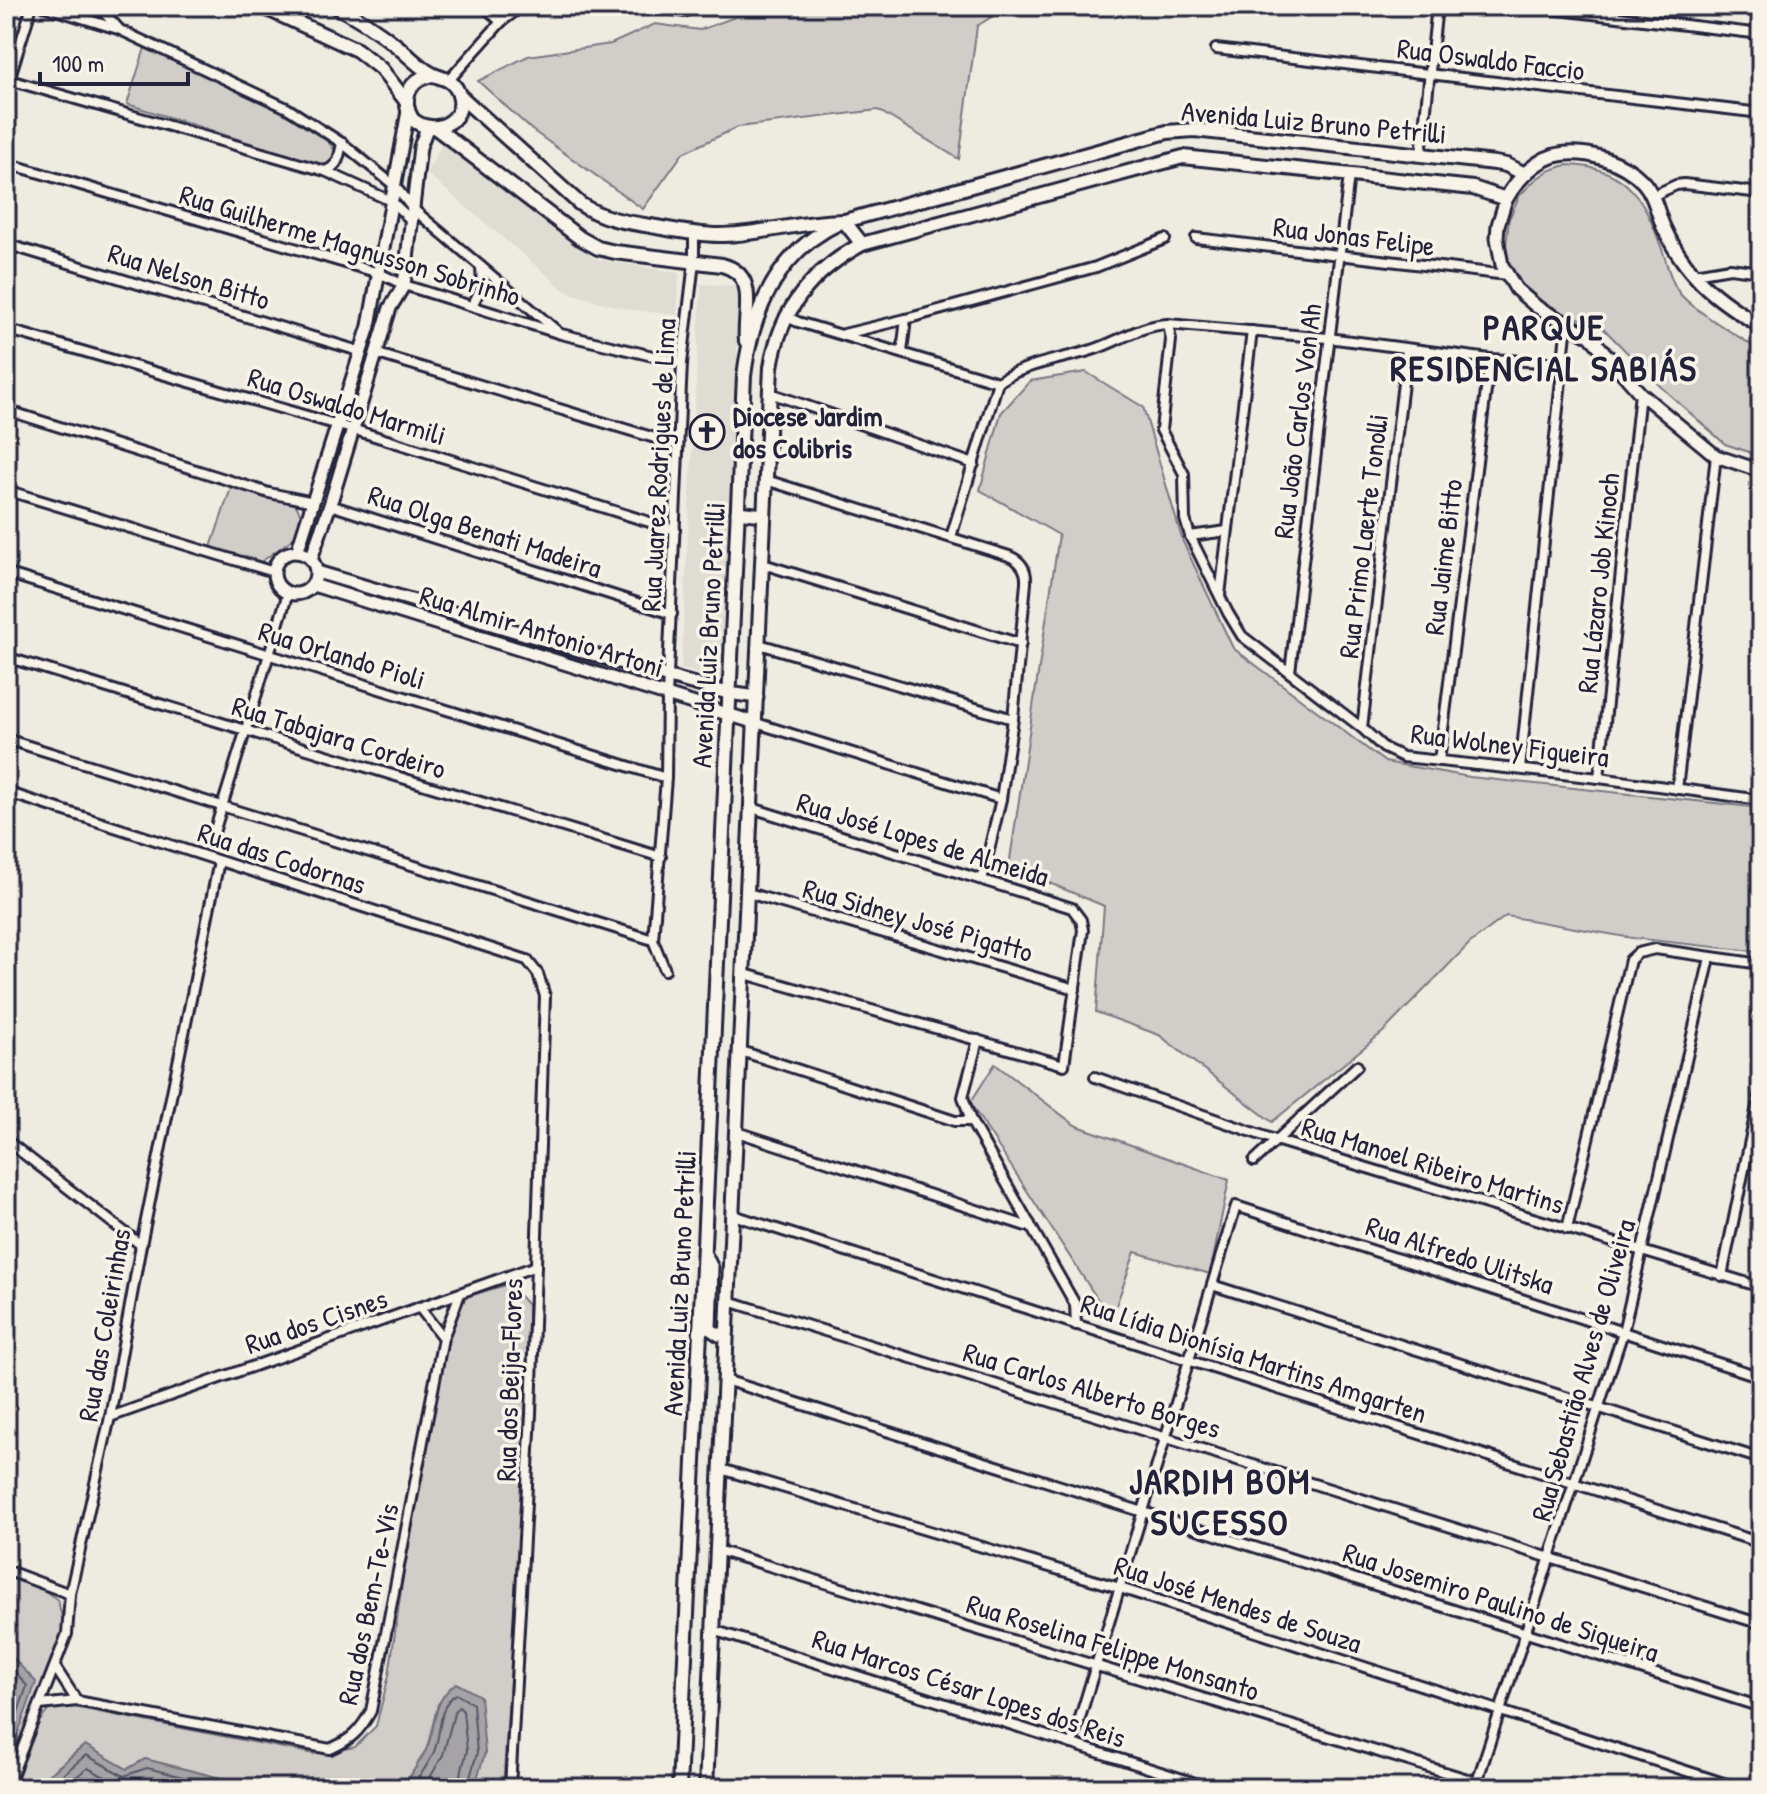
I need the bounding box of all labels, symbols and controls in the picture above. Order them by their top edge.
street label: Rua Oswaldo Faccio [1395,29,1587,89]
scale bar [40,36,188,86]
text: 100 m [52,47,104,79]
street label: Avenida Luiz Bruno Petrilli [1180,91,1448,153]
street label: Rua Guilherme Magnusson Sobrinho [175,175,525,315]
street label: Rua Jonas Felipe [1271,207,1437,265]
street label: Rua Nelson Bitto [104,233,274,319]
street label: Rua João Carlos Von Ah [1264,301,1330,541]
district label: PARQUE RESIDENCIAL SABIÁS [1390,302,1698,392]
street label: Rua Juarez Rodrigues de Lima [631,317,685,613]
street label: Rua Oswaldo Marmili [243,358,451,454]
place label: Diocese Jardim dos Colibris [733,397,883,467]
street label: Rua Primo Laerte Tonolli [1329,412,1397,660]
church icon: Diocese Jardim dos Colibris [688,413,726,451]
street label: Rua Lázaro Job Kinoch [1568,471,1628,695]
street label: Rua Olga Benati Madeira [363,475,607,587]
street label: Rua Jaime Bitto [1415,477,1471,637]
street label: Avenida Luiz Bruno Petrilli [682,501,734,769]
street label: Rua Almir Antonio Artoni [415,576,669,686]
street label: Rua Orlando Pioli [254,612,430,698]
street label: Rua Tabajara Cordeiro [228,686,450,788]
street label: Rua Wolney Figueira [1409,714,1611,776]
street label: Rua José Lopes de Almeida [792,783,1054,895]
street label: Rua das Codornas [193,813,371,903]
street label: Rua Sidney José Pigatto [799,869,1037,971]
street label: Rua Manoel Ribeiro Martins [1297,1107,1569,1223]
street label: Avenida Luiz Bruno Petrilli [653,1149,705,1417]
street label: Rua Alfredo Ulitska [1361,1207,1559,1303]
street label: Rua Sebastião Alves de Oliveira [1522,1215,1644,1525]
street label: Rua das Coleirinhas [68,1226,140,1424]
street label: Rua dos Beija-Flores [486,1278,532,1482]
street label: Rua dos Cisnes [240,1279,392,1363]
street label: Rua Lídia Dionísia Martins Amgarten [1076,1284,1432,1432]
street label: Rua Carlos Alberto Borges [959,1333,1225,1447]
district label: JARDIM BOM SUCESSO [1129,1456,1311,1546]
street label: Rua dos Bem-Te-Vis [328,1500,408,1708]
street label: Rua Josemiro Paulino de Siqueira [1338,1533,1664,1671]
street label: Rua José Mendes de Souza [1109,1546,1367,1662]
street label: Rua Roselina Felippe Monsanto [962,1584,1264,1710]
street label: Rua Marcos César Lopes dos Reis [808,1619,1130,1757]

